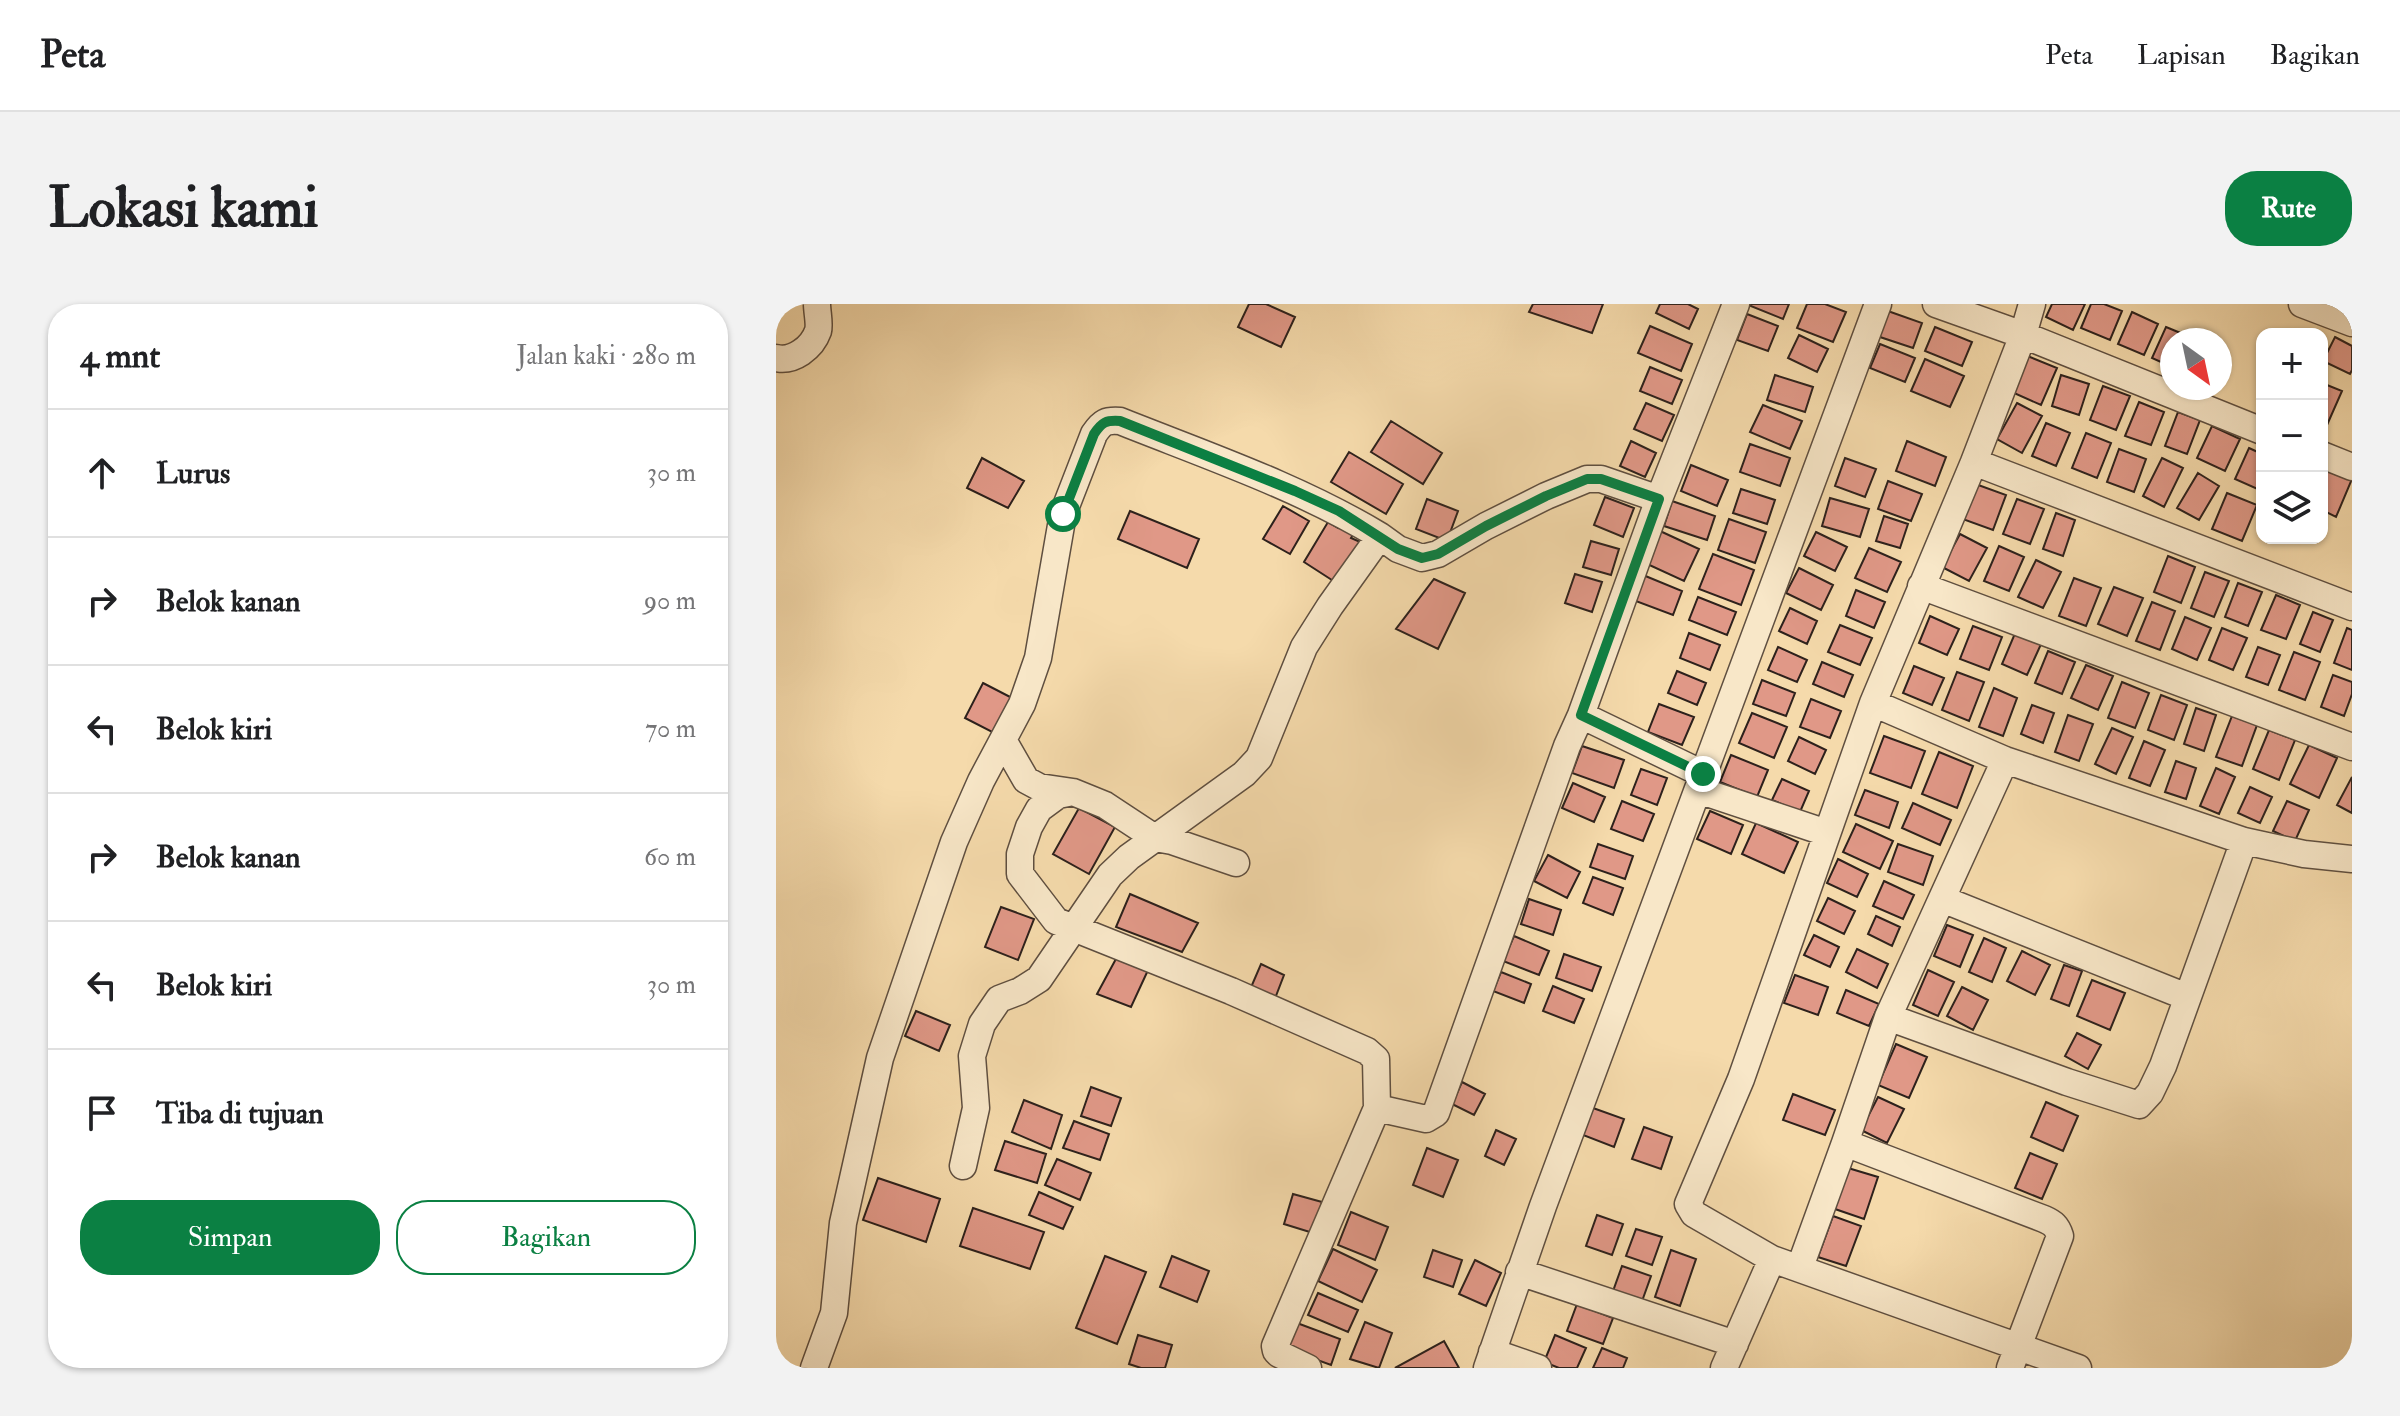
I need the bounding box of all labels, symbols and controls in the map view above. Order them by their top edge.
text: Peta [40,31,105,79]
text: Peta [2045,38,2093,73]
text: Lapisan [2137,38,2226,73]
text: Bagikan [2270,38,2360,73]
button: Rute [2225,171,2352,246]
text: Lokasi kami [48,173,318,244]
north arrow [2160,328,2232,400]
map controls [2256,328,2328,544]
button: + [2256,328,2328,400]
text: 4 mnt [80,335,160,378]
text: Jalan kaki · 280 m [516,340,696,372]
button: − [2256,400,2328,472]
icon: ahead [80,451,124,495]
text: Lurus [156,455,230,492]
text: 30 m [647,457,696,489]
button: layers [2256,472,2328,544]
route start [1045,496,1081,532]
icon: right [80,579,124,623]
text: Belok kanan [156,583,300,620]
text: 90 m [644,585,696,617]
icon: left [80,707,124,751]
text: Belok kiri [156,711,272,748]
text: 70 m [645,713,696,745]
route end [1685,756,1721,792]
icon: right [80,835,124,879]
text: Belok kanan [156,839,300,876]
text: 60 m [644,841,696,873]
icon: left [80,963,124,1007]
text: Belok kiri [156,967,272,1004]
text: 30 m [647,969,696,1001]
icon: arrive [80,1091,124,1135]
text: Tiba di tujuan [156,1095,324,1132]
button: Simpan [80,1200,380,1275]
button: Bagikan [396,1200,696,1275]

